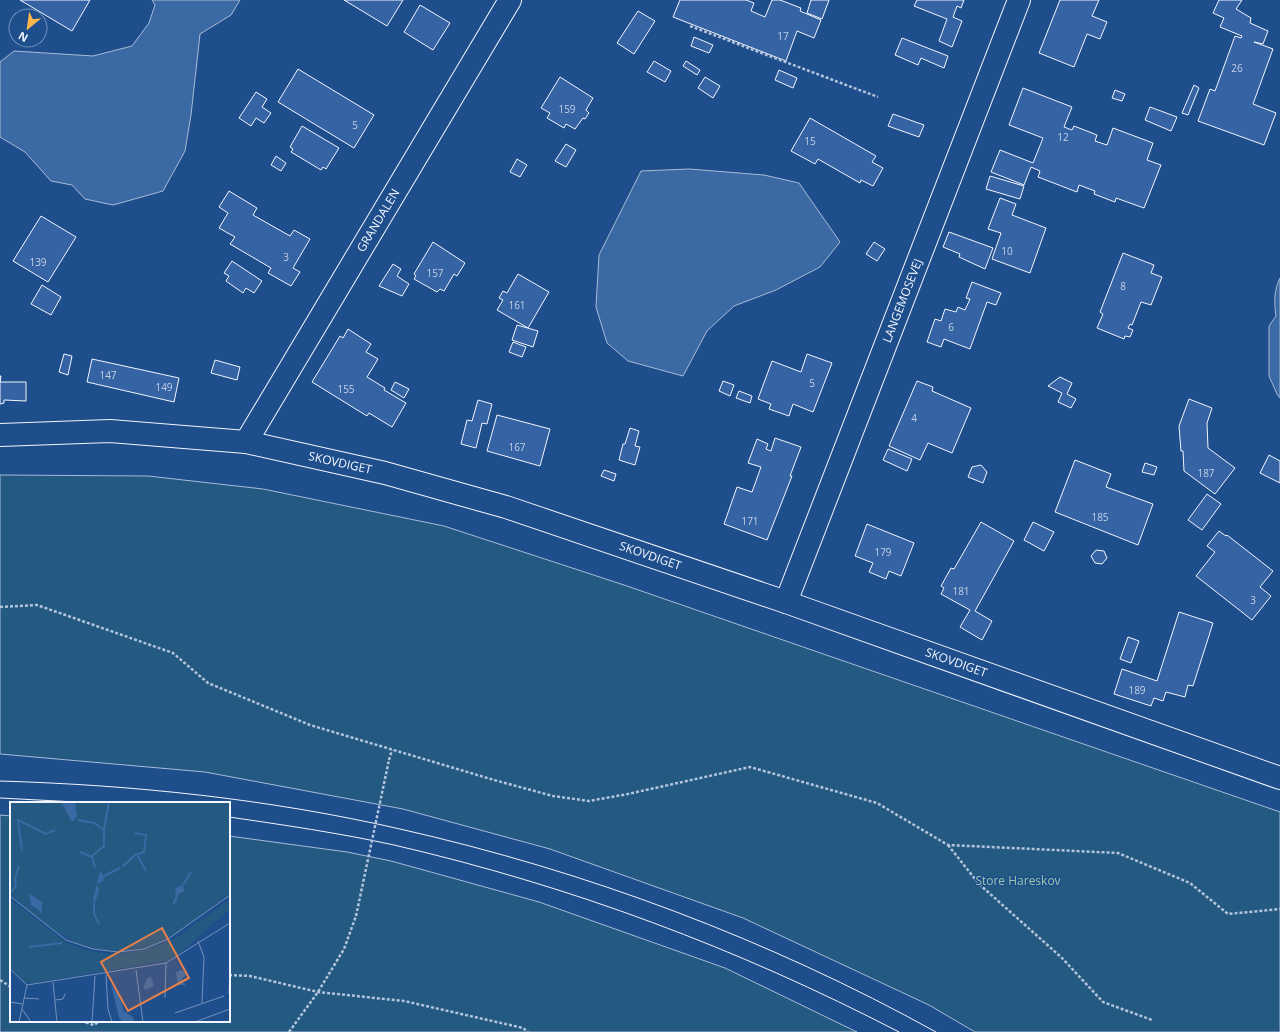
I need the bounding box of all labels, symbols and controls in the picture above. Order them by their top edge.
north arrow [8,8,48,48]
text: N [15,28,30,46]
house number: 17 [777,29,789,43]
house number: 26 [1231,61,1243,75]
house number: 159 [558,102,576,116]
house number: 5 [352,118,358,132]
house number: 12 [1057,130,1069,144]
house number: 15 [804,134,816,148]
street label: GRANDALEN [352,185,403,255]
house number: 10 [1001,244,1013,258]
house number: 3 [283,250,289,264]
house number: 139 [29,255,47,269]
street label: LANGEMOSEVEJ [878,256,926,345]
house number: 157 [426,266,444,280]
house number: 8 [1120,279,1126,293]
house number: 161 [508,298,526,312]
house number: 6 [948,320,954,334]
house number: 147 [99,368,117,382]
house number: 5 [809,376,815,390]
house number: 149 [155,380,173,394]
house number: 155 [337,382,355,396]
house number: 4 [911,411,917,425]
house number: 167 [508,440,526,454]
street label: SKOVDIGET [307,447,374,478]
house number: 187 [1197,466,1215,480]
house number: 185 [1091,510,1109,524]
house number: 171 [741,514,759,528]
street label: SKOVDIGET [617,537,684,574]
house number: 179 [874,545,892,559]
house number: 181 [952,584,970,598]
house number: 3 [1250,593,1256,607]
street label: SKOVDIGET [923,643,990,681]
house number: 189 [1128,683,1146,697]
inset map [10,802,230,1022]
park label: Store Hareskov [975,872,1061,889]

